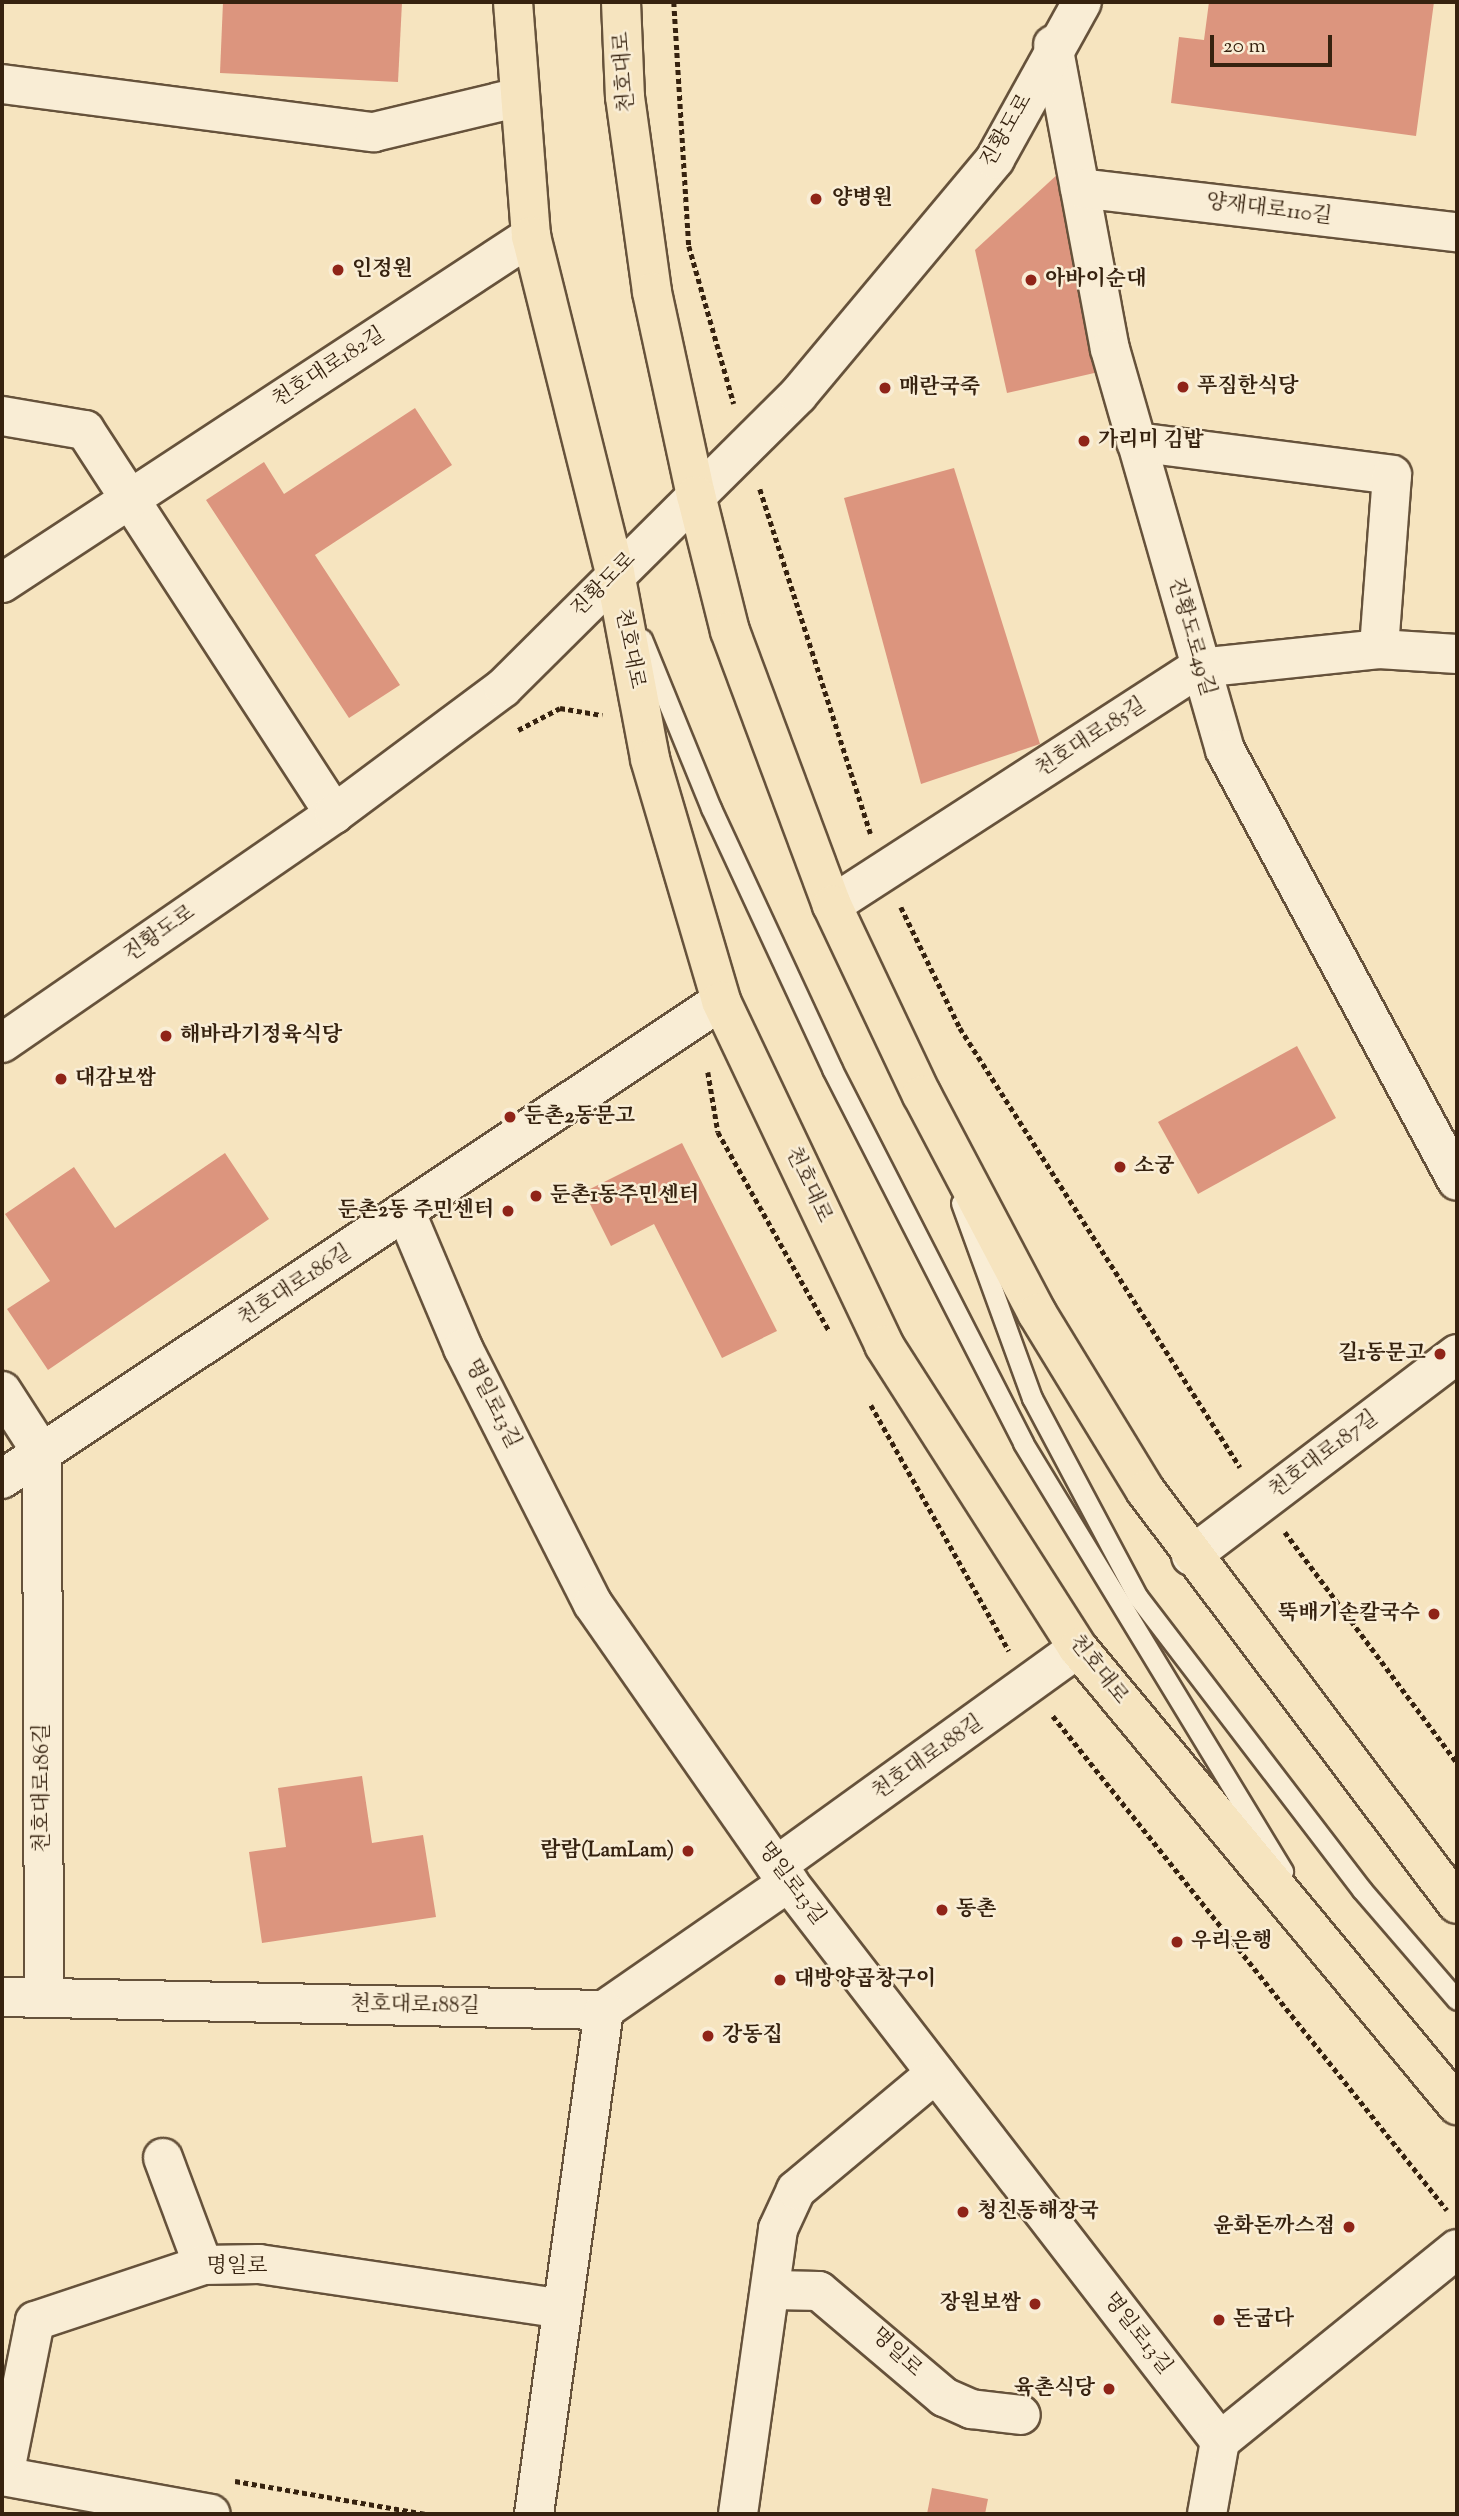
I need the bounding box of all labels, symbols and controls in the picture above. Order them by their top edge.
scale bar [1214,21,1336,65]
street label: 천호대로 [610,31,640,113]
text: 20 m [1223,32,1266,62]
street label: 진황도로 [976,90,1038,172]
place label: 양병원 [832,186,893,212]
marker: 양병원 [806,189,826,209]
street label: 양재대로110길 [1205,190,1333,230]
place label: 인정원 [352,257,413,283]
marker: 인정원 [330,262,346,278]
place label: 아바이순대 [1045,267,1146,293]
marker: 아바이순대 [1023,272,1039,288]
street label: 천호대로182길 [268,322,390,414]
place label: 푸짐한식당 [1197,374,1298,400]
place label: 매란국죽 [899,375,980,401]
marker: 푸짐한식당 [1175,379,1191,395]
marker: 매란국죽 [877,380,893,396]
place label: 가리미 김밥 [1098,428,1204,454]
marker: 가리미 김밥 [1076,433,1092,449]
street label: 진황도로 [566,547,642,623]
street label: 진황도로49길 [1162,575,1220,699]
street label: 천호대로 [609,607,649,691]
street label: 천호대로185길 [1031,693,1151,783]
street label: 진황도로 [120,900,200,968]
place label: 해바라기정육식당 [180,1023,342,1049]
marker: 해바라기정육식당 [158,1028,174,1044]
place label: 대감보쌈 [75,1066,156,1092]
marker: 대감보쌈 [53,1071,69,1087]
place label: 둔촌2동문고 [524,1104,635,1130]
marker: 둔촌2동문고 [502,1109,518,1125]
street label: 천호대로 [779,1143,837,1227]
place label: 소궁 [1134,1154,1175,1180]
marker: 소궁 [1112,1159,1128,1175]
place label: 둔촌1동주민센터 [550,1183,699,1209]
marker: 둔촌1동주민센터 [528,1188,544,1204]
place label: 둔촌2동 주민센터 [338,1198,494,1224]
marker: 둔촌2동 주민센터 [500,1203,516,1219]
street label: 천호대로186길 [234,1240,356,1332]
place label: 길1동문고 [1338,1341,1426,1367]
marker: 길1동문고 [1432,1346,1448,1362]
street label: 명일로13길 [459,1355,525,1453]
street label: 천호대로187길 [1265,1406,1383,1504]
place label: 뚝배기손칼국수 [1278,1601,1420,1627]
marker: 뚝배기손칼국수 [1426,1606,1442,1622]
street label: 천호대로 [1063,1630,1133,1710]
street label: 천호대로188길 [868,1711,988,1805]
street label: 천호대로186길 [30,1723,56,1853]
place label: 람람(LamLam) [540,1838,674,1864]
street label: 명일로13길 [752,1838,830,1930]
marker: 람람(LamLam) [680,1843,696,1859]
place label: 동촌 [956,1897,997,1923]
marker: 동촌 [934,1902,950,1918]
place label: 우리은행 [1191,1929,1272,1955]
marker: 우리은행 [1169,1934,1185,1950]
place label: 대방양곱창구이 [794,1967,936,1993]
marker: 대방양곱창구이 [772,1972,788,1988]
street label: 천호대로188길 [350,1992,480,2020]
place label: 강동집 [722,2023,783,2049]
marker: 강동집 [700,2028,716,2044]
place label: 청진동해장국 [977,2199,1099,2225]
marker: 청진동해장국 [955,2204,971,2220]
place label: 윤화돈까스점 [1213,2214,1335,2240]
marker: 윤화돈까스점 [1341,2219,1357,2235]
street label: 명일로 [207,2254,267,2280]
street label: 명일로13길 [1097,2288,1177,2380]
place label: 장원보쌈 [940,2291,1021,2317]
marker: 장원보쌈 [1027,2296,1043,2312]
place label: 돈굽다 [1233,2307,1294,2333]
marker: 돈굽다 [1211,2312,1227,2328]
street label: 명일로 [865,2323,927,2383]
place label: 육촌식당 [1014,2376,1095,2402]
marker: 육촌식당 [1101,2381,1117,2397]

